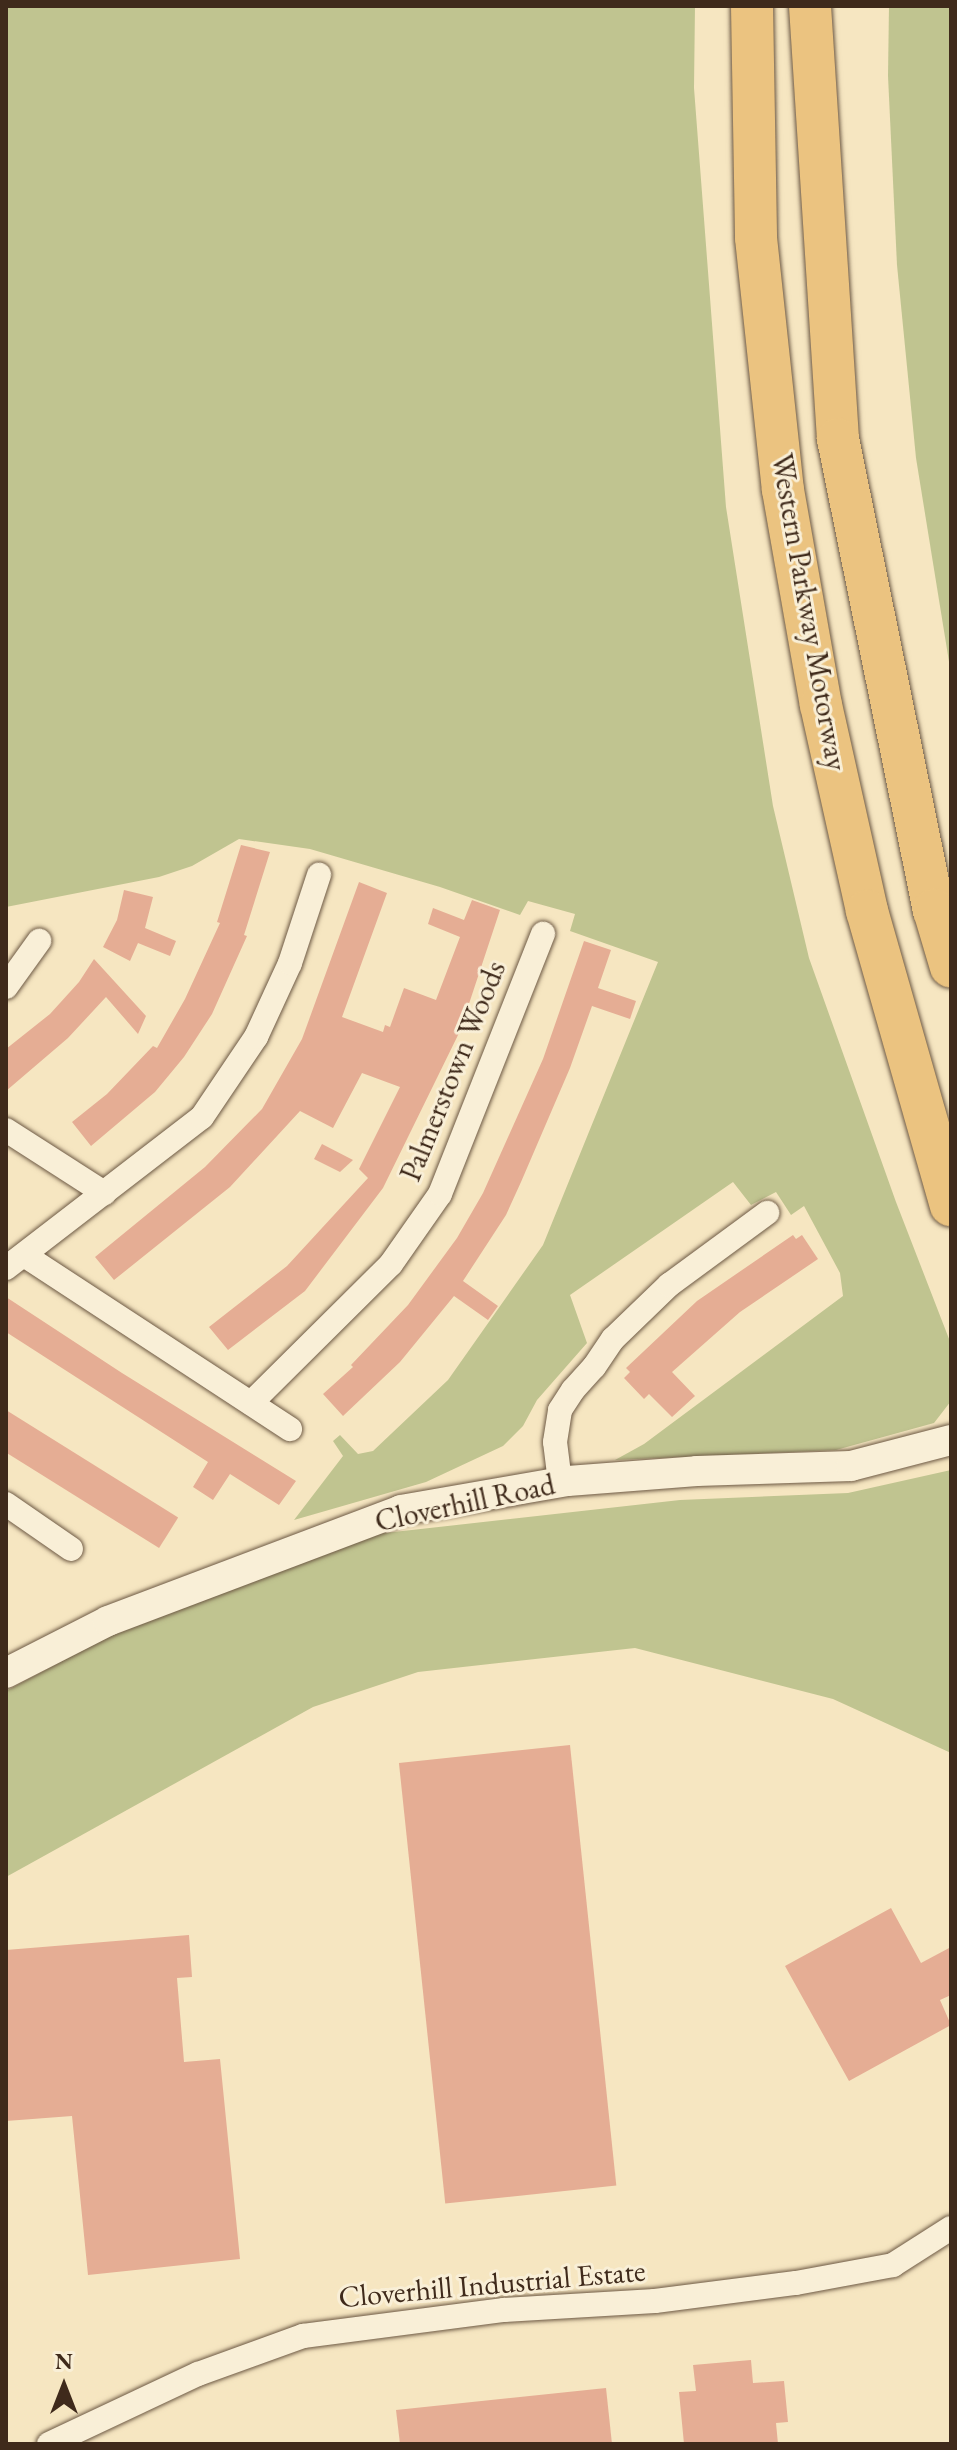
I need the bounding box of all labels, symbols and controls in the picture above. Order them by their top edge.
street label: Western Parkway Motorway [763,451,855,773]
street label: Palmerstown Woods [392,956,514,1186]
street label: Cloverhill Road [372,1466,558,1540]
street label: Cloverhill Industrial Estate [337,2253,647,2315]
north arrow [24,2346,104,2426]
text: N [55,2347,73,2376]

